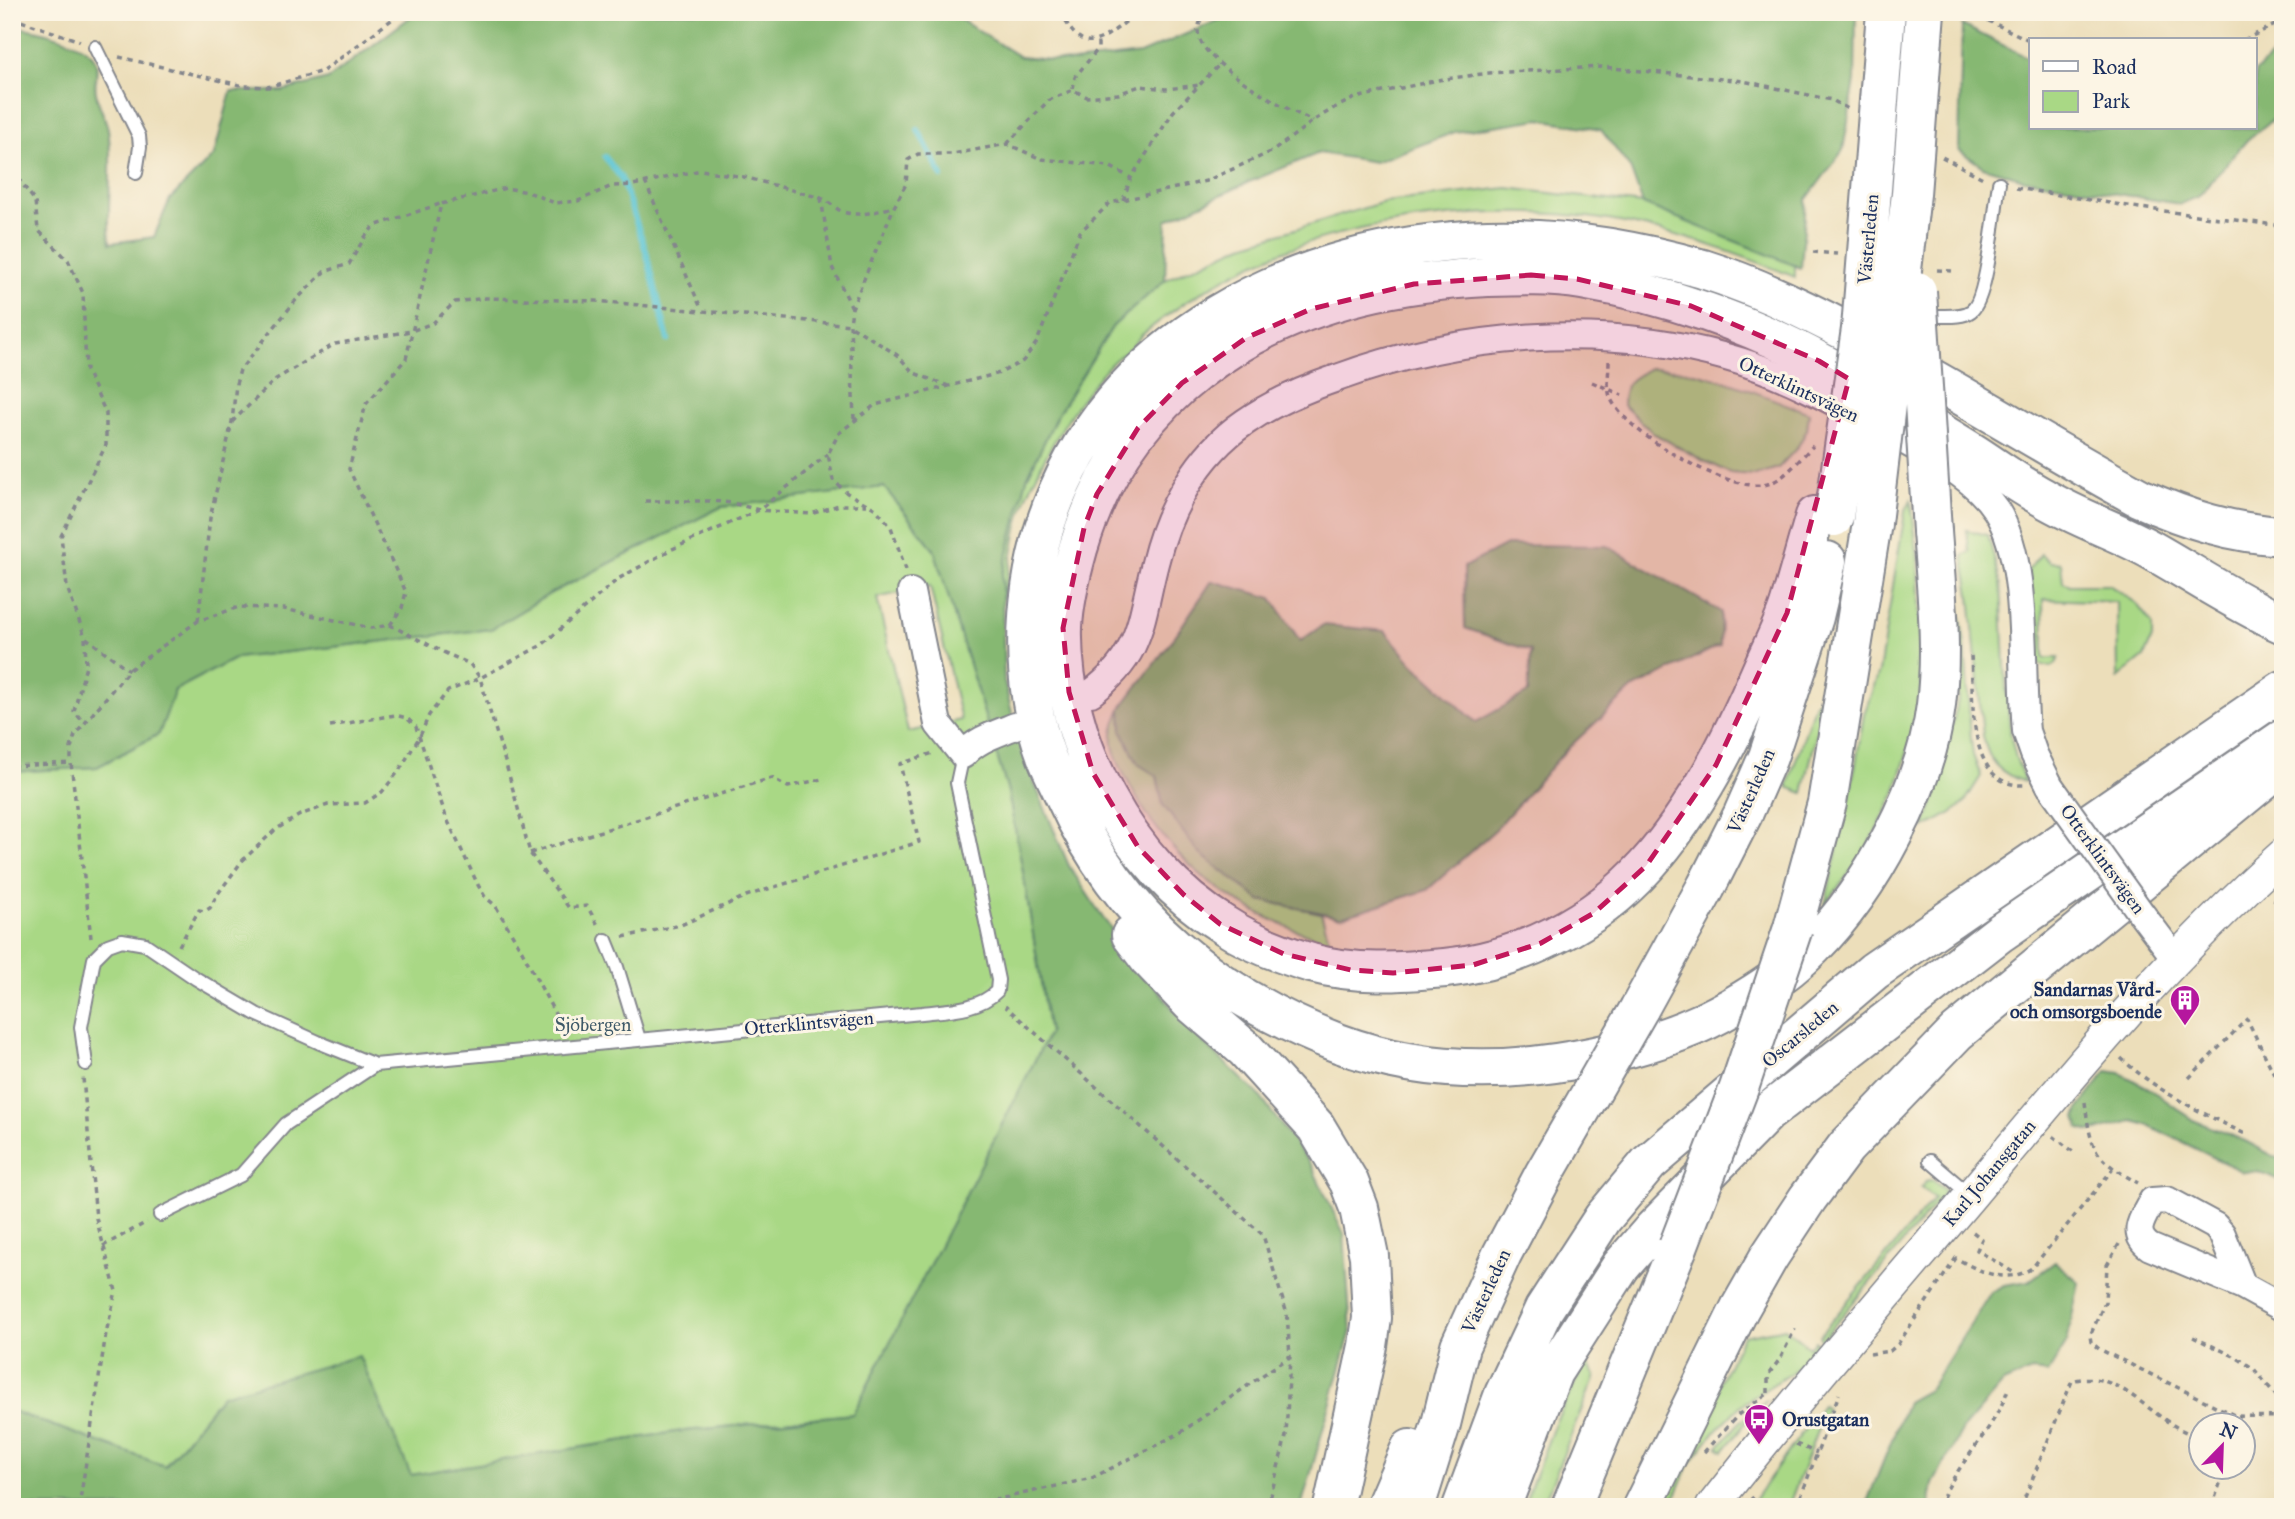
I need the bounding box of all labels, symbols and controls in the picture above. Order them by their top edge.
legend [2029,38,2256,130]
text: Road [2092,54,2137,80]
text: Park [2092,88,2130,114]
street label: Västerleden [1853,193,1883,286]
street label: Otterklintsvägen [1735,351,1863,428]
street label: Västerleden [1722,745,1780,838]
street label: Otterklintsvägen [2055,800,2151,919]
place label: Sandarnas Vård- och omsorgsboende [2010,978,2162,1024]
building icon: Sandarnas Vård- och omsorgsboende [2168,983,2202,1027]
street label: Oscarsleden [1757,996,1843,1072]
street label: Otterklintsvägen [743,1006,875,1041]
park label: Sjöbergen [555,1013,631,1037]
street label: Karl Johansgatan [1938,1115,2041,1232]
street label: Västerleden [1456,1245,1515,1338]
bus stop icon: Orustgatan [1742,1402,1776,1446]
place label: Orustgatan [1782,1408,1870,1432]
north arrow [2186,1410,2256,1480]
text: N [2217,1417,2240,1445]

